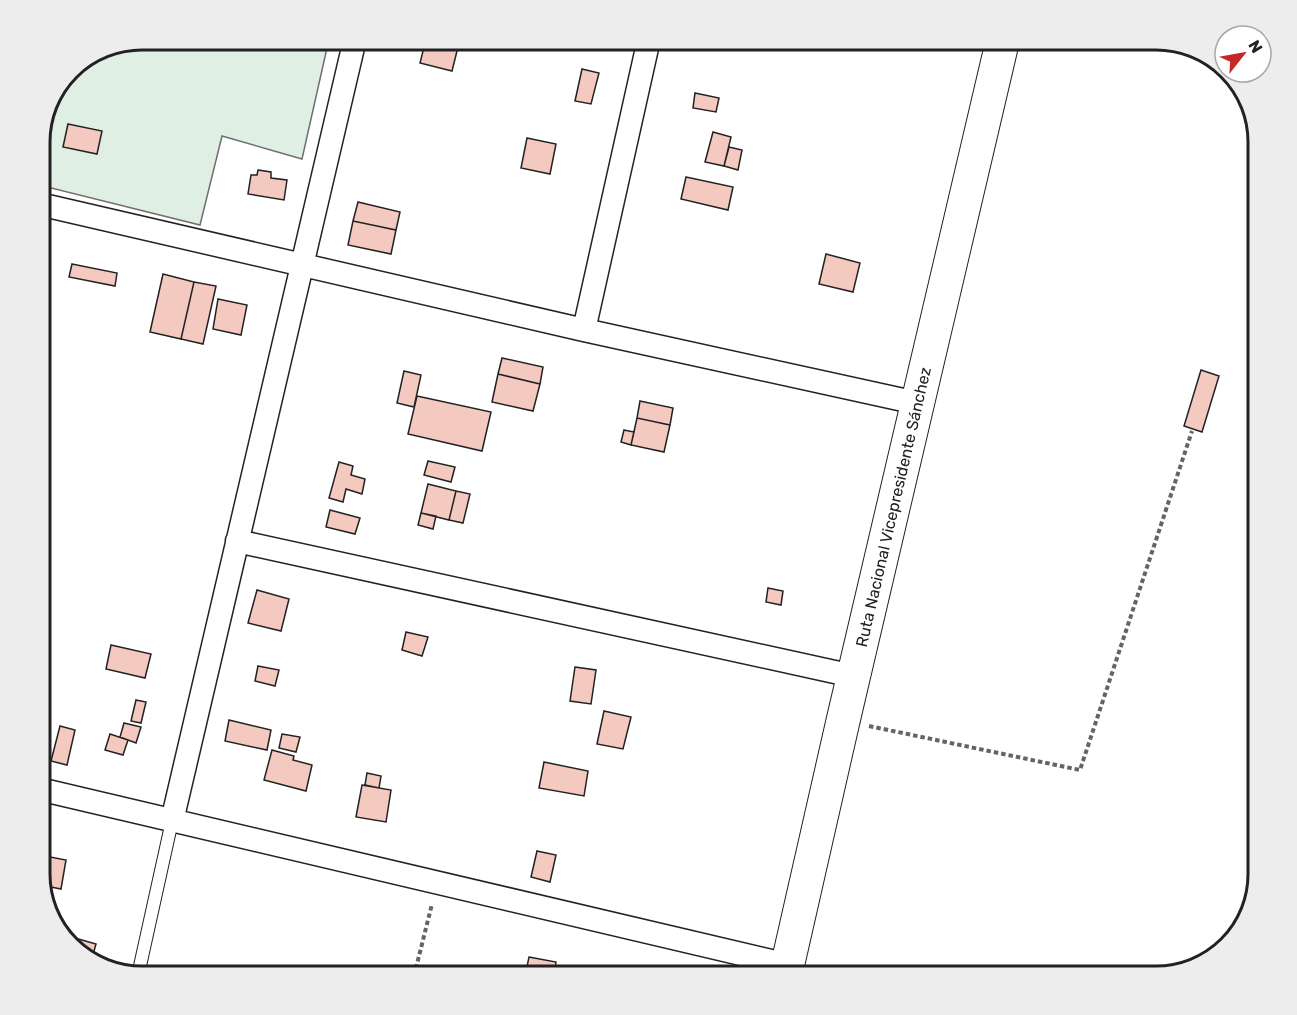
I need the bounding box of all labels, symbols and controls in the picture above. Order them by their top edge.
north arrow [1213,24,1273,84]
text: N [1244,37,1267,56]
street label: Ruta Nacional Vicepresidente Sánchez [852,365,935,649]

